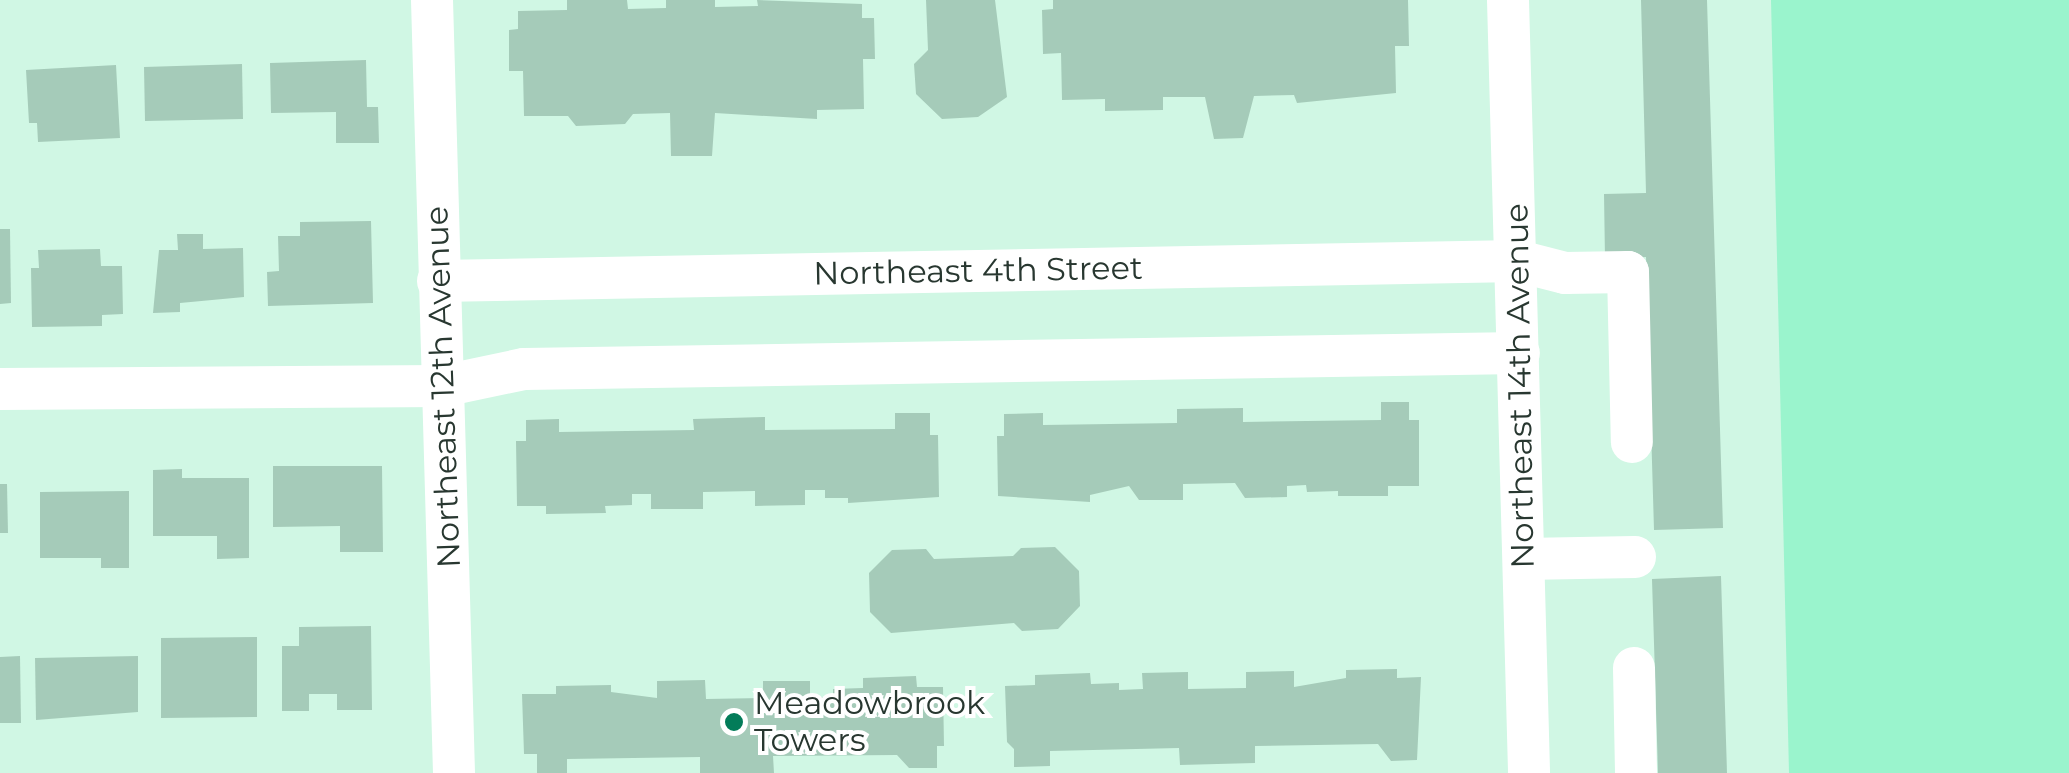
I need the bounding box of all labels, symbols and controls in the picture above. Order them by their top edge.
street label: Northeast 14th Avenue [1498,203,1542,569]
street label: Northeast 12th Avenue [417,205,469,569]
street label: Northeast 4th Street [813,249,1143,293]
place label: Meadowbrook Towers [754,685,985,760]
marker: Meadowbrook Towers [723,711,745,733]

